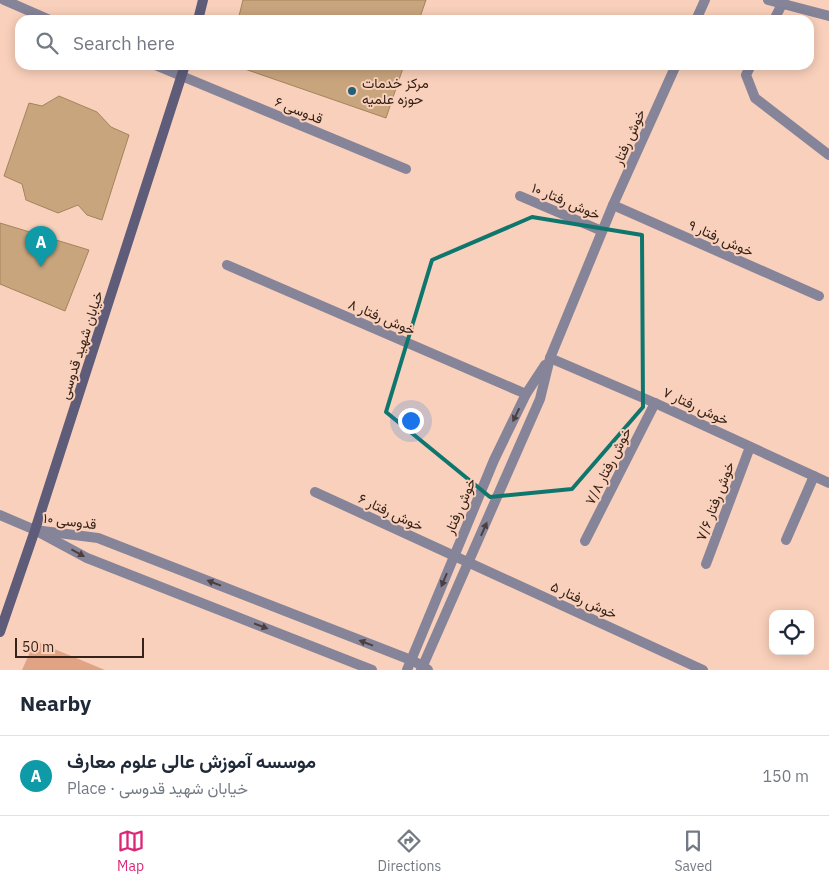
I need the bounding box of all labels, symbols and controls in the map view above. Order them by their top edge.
search box [15,15,814,70]
icon: search [33,29,61,57]
text: Search here [73,31,175,55]
place label: مرکز خدمات حوزه علمیه [362,74,429,108]
marker: مرکز خدمات حوزه علمیه [346,85,358,97]
street label: قدوسی ۶ [272,92,326,128]
street label: خوش رفتار [608,106,649,169]
street label: خوش رفتار ۱۰ [529,178,603,224]
street label: خوش رفتار ۹ [686,216,756,260]
pin: A [25,226,57,267]
street label: خیابان شهید قدوسی [55,289,107,401]
street label: خوش رفتار ۸ [346,295,418,339]
street label: خوش رفتار ۷ [660,383,732,429]
your location [398,408,424,434]
one-way arrow [512,408,520,422]
street label: خوش رفتار ۷/۸ [581,424,635,508]
street label: خوش رفتار ۷/۶ [692,459,738,543]
street label: خوش رفتار [440,475,480,538]
street label: خوش رفتار ۶ [356,489,426,535]
street label: قدوسی ۱۰ [42,509,98,533]
one-way arrow [480,522,488,536]
one-way arrow [71,549,85,557]
one-way arrow [440,573,448,587]
street label: خوش رفتار ۵ [548,577,620,623]
one-way arrow [207,579,221,587]
map controls [769,610,814,655]
button: locate [769,610,814,655]
one-way arrow [254,623,268,631]
scale bar [15,635,144,658]
text: 50 m [22,638,54,656]
one-way arrow [359,638,373,646]
text: Nearby [20,689,91,717]
text: موسسه آموزش عالی علوم معارف [67,749,316,773]
text: A [31,766,41,786]
text: 150 m [762,766,809,786]
text: Place · خیابان شهید قدوسی [67,778,248,798]
tab: Map [117,827,145,875]
tab: Directions [378,827,441,875]
tab: Saved [674,827,712,875]

